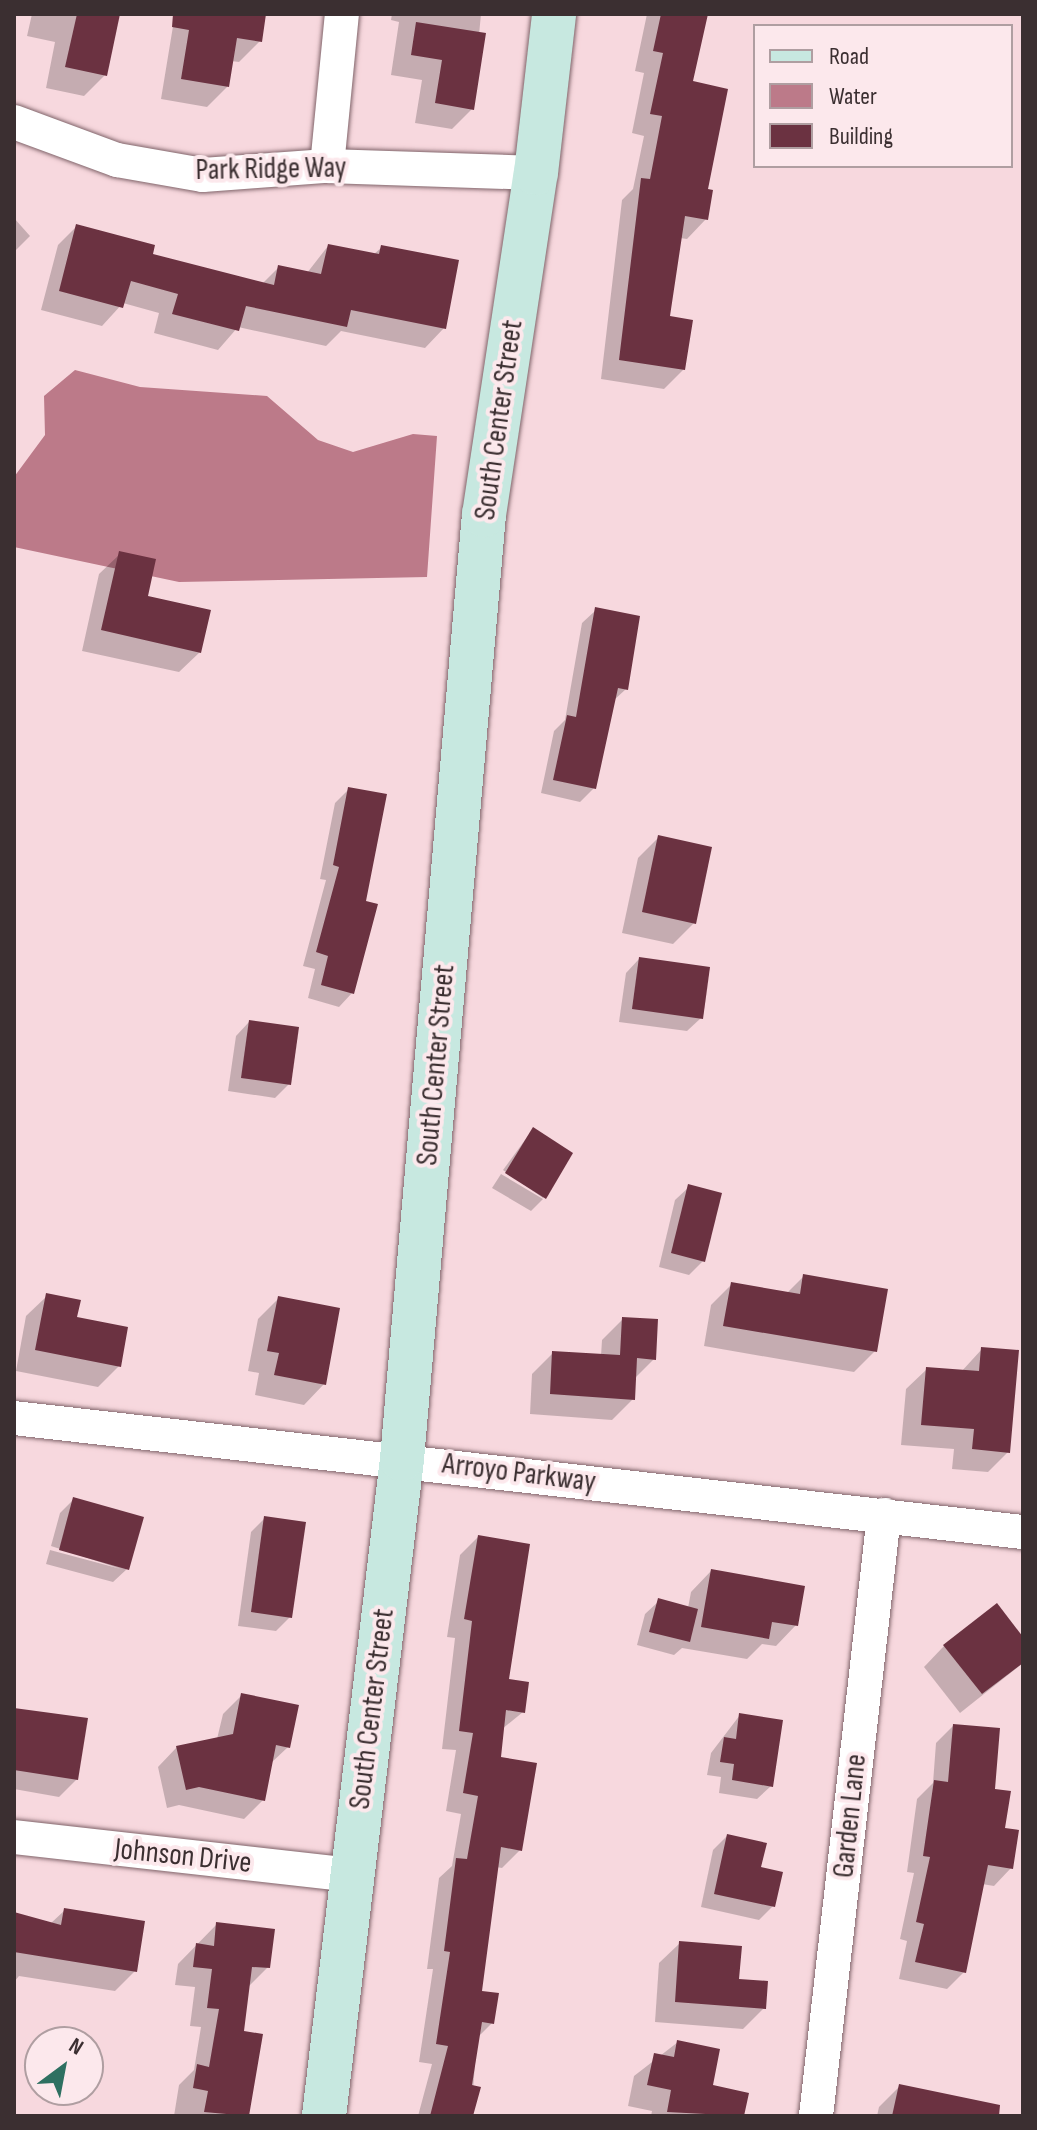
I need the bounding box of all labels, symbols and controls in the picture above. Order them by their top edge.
legend [753,24,1013,168]
text: Road [829,42,869,71]
text: Water [829,82,877,111]
text: Building [829,122,893,151]
street label: Park Ridge Way [195,150,347,188]
street label: South Center Street [467,318,531,522]
street label: South Center Street [409,963,463,1167]
street label: Arroyo Parkway [440,1446,598,1500]
street label: South Center Street [342,1607,402,1811]
street label: Garden Lane [826,1752,874,1880]
street label: Johnson Drive [113,1831,253,1881]
north arrow [24,2026,104,2106]
text: N [64,2032,88,2061]

